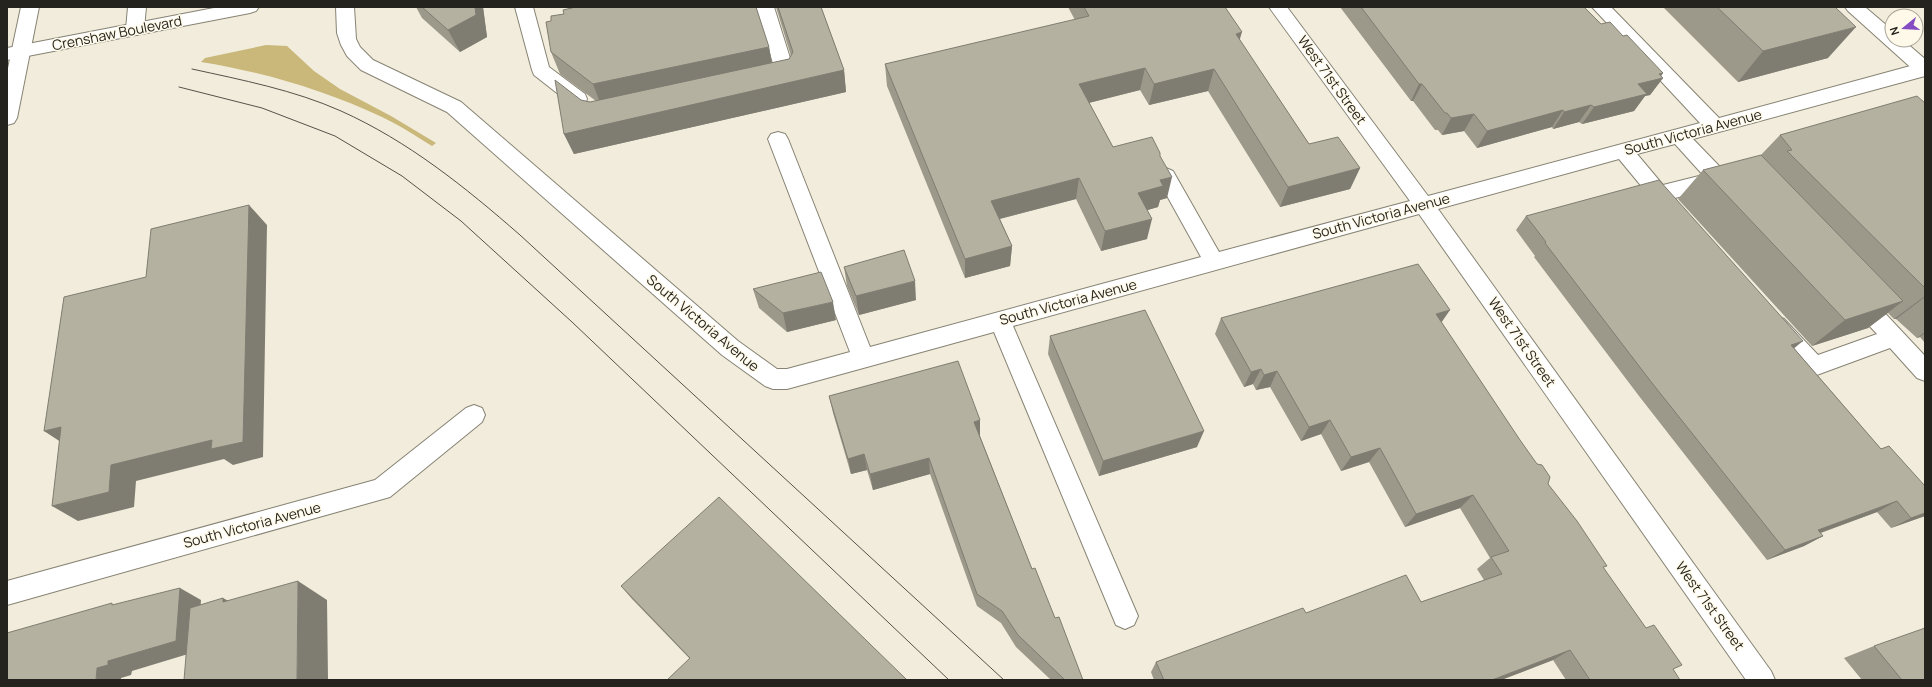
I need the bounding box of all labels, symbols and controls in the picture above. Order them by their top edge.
north arrow [1884,8,1924,48]
street label: Crenshaw Boulevard [50,11,183,54]
text: N [1886,25,1902,37]
street label: West 71st Street [1294,31,1371,128]
street label: South Victoria Avenue [1622,104,1764,159]
street label: South Victoria Avenue [1310,188,1452,243]
street label: South Victoria Avenue [643,270,764,375]
street label: South Victoria Avenue [997,274,1139,329]
street label: West 71st Street [1484,293,1561,391]
street label: South Victoria Avenue [181,497,323,552]
street label: West 71st Street [1672,557,1749,654]

